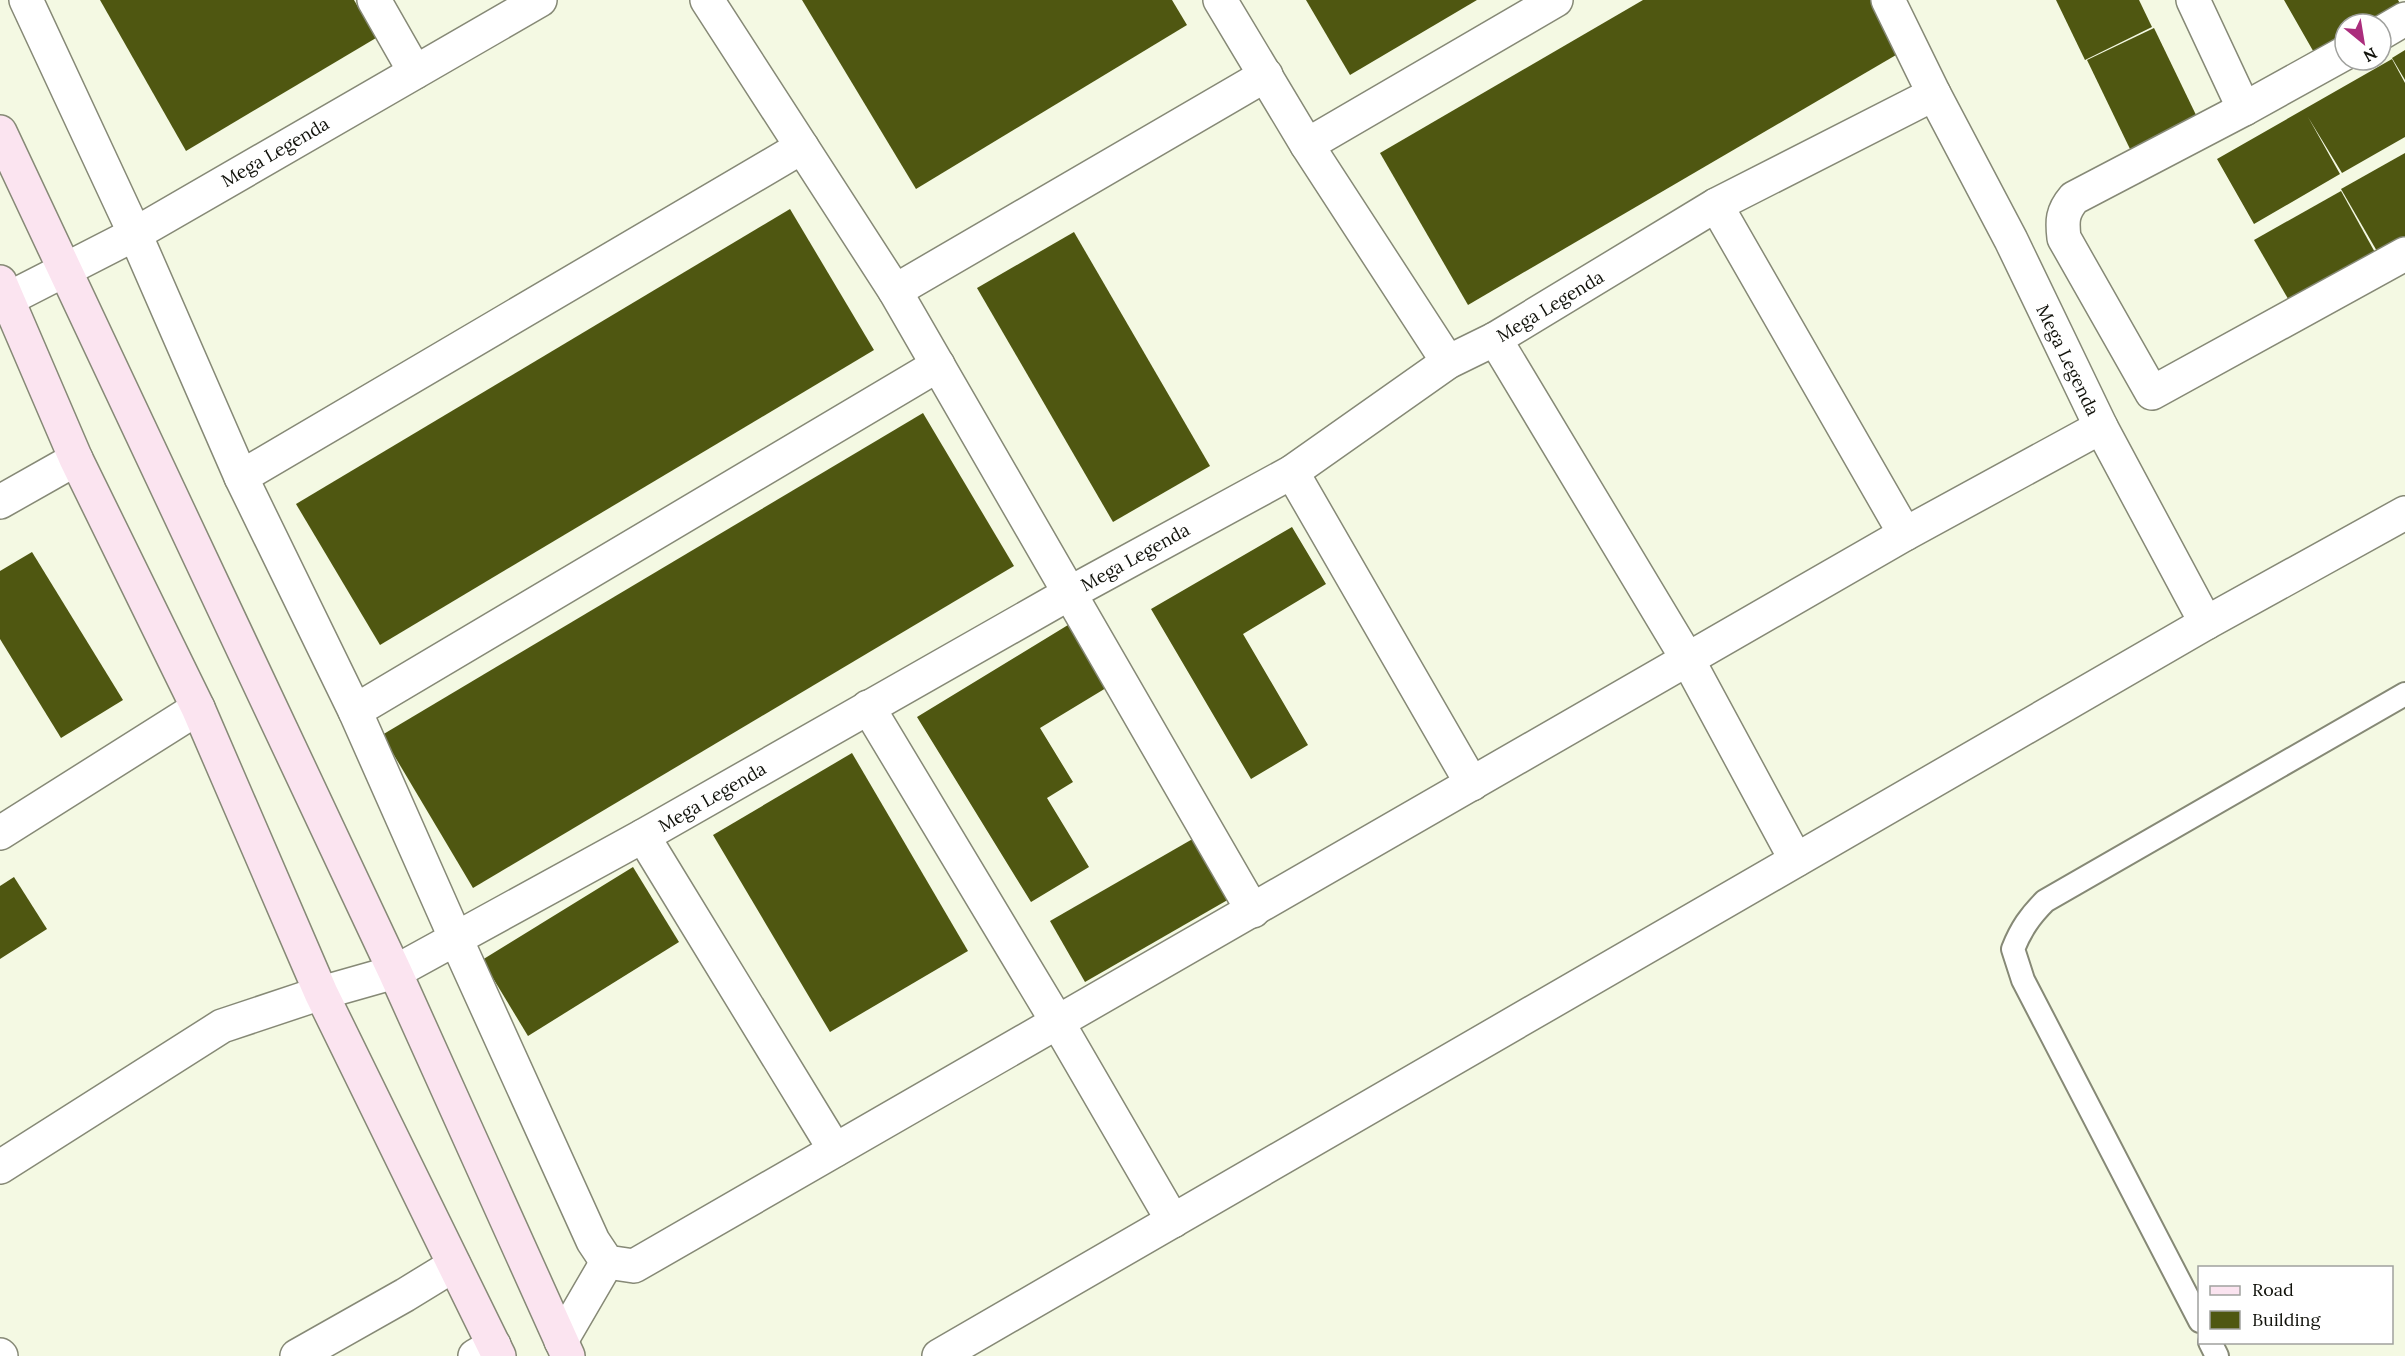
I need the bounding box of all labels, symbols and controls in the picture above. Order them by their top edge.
north arrow [2333,12,2393,72]
text: N [2360,43,2381,67]
street label: Mega Legenda [217,112,333,192]
street label: Mega Legenda [1492,265,1608,347]
street label: Mega Legenda [2031,301,2105,419]
street label: Mega Legenda [1077,518,1193,596]
street label: Mega Legenda [654,757,770,837]
legend [2198,1266,2393,1344]
text: Road [2252,1278,2294,1301]
text: Building [2252,1308,2322,1331]

